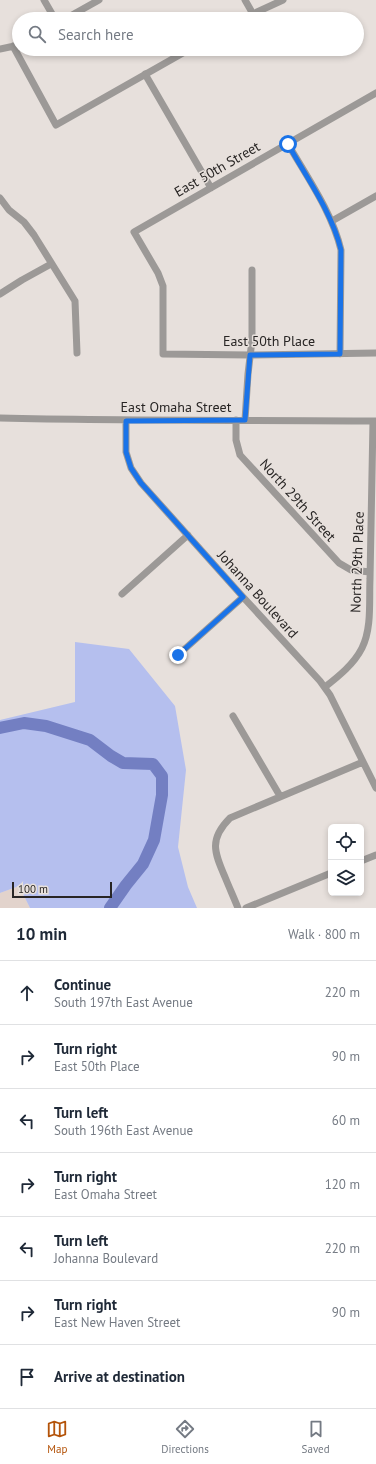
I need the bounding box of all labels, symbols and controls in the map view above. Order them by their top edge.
search box [12,12,364,56]
icon: search [26,23,48,45]
text: Search here [58,25,134,44]
route start [279,135,297,153]
street label: East 50th Street [171,137,263,201]
street label: East 50th Place [223,332,315,350]
street label: East Omaha Street [121,398,232,416]
street label: North 29th Street [256,455,340,545]
street label: North 29th Place [346,511,368,613]
street label: Johanna Boulevard [213,546,302,642]
route end [169,646,187,664]
map controls [328,824,364,896]
button: locate [328,824,364,860]
button: layers [328,860,364,896]
scale bar [12,880,112,899]
text: 100 m [18,882,48,896]
text: 10 min [16,923,67,945]
text: Walk · 800 m [288,926,360,943]
text: Continue [54,975,111,994]
icon: ahead [16,982,38,1004]
text: 220 m [325,984,360,1001]
text: South 197th East Avenue [54,994,193,1011]
text: Turn right [54,1039,117,1058]
icon: right [16,1046,38,1068]
text: 90 m [332,1048,360,1065]
text: East 50th Place [54,1058,140,1075]
text: Turn left [54,1103,108,1122]
icon: left [16,1110,38,1132]
text: 60 m [332,1112,360,1129]
text: South 196th East Avenue [54,1122,193,1139]
text: Turn right [54,1167,117,1186]
icon: right [16,1174,38,1196]
text: 120 m [325,1176,360,1193]
text: East Omaha Street [54,1186,157,1203]
text: Turn left [54,1231,108,1250]
icon: left [16,1238,38,1260]
text: 220 m [325,1240,360,1257]
text: Johanna Boulevard [54,1250,158,1267]
text: Turn right [54,1295,117,1314]
icon: right [16,1302,38,1324]
text: 90 m [332,1304,360,1321]
text: East New Haven Street [54,1314,180,1331]
icon: arrive [16,1366,38,1388]
text: Arrive at destination [54,1367,185,1386]
tab: Map [46,1418,68,1456]
tab: Directions [161,1418,209,1456]
tab: Saved [302,1418,330,1456]

